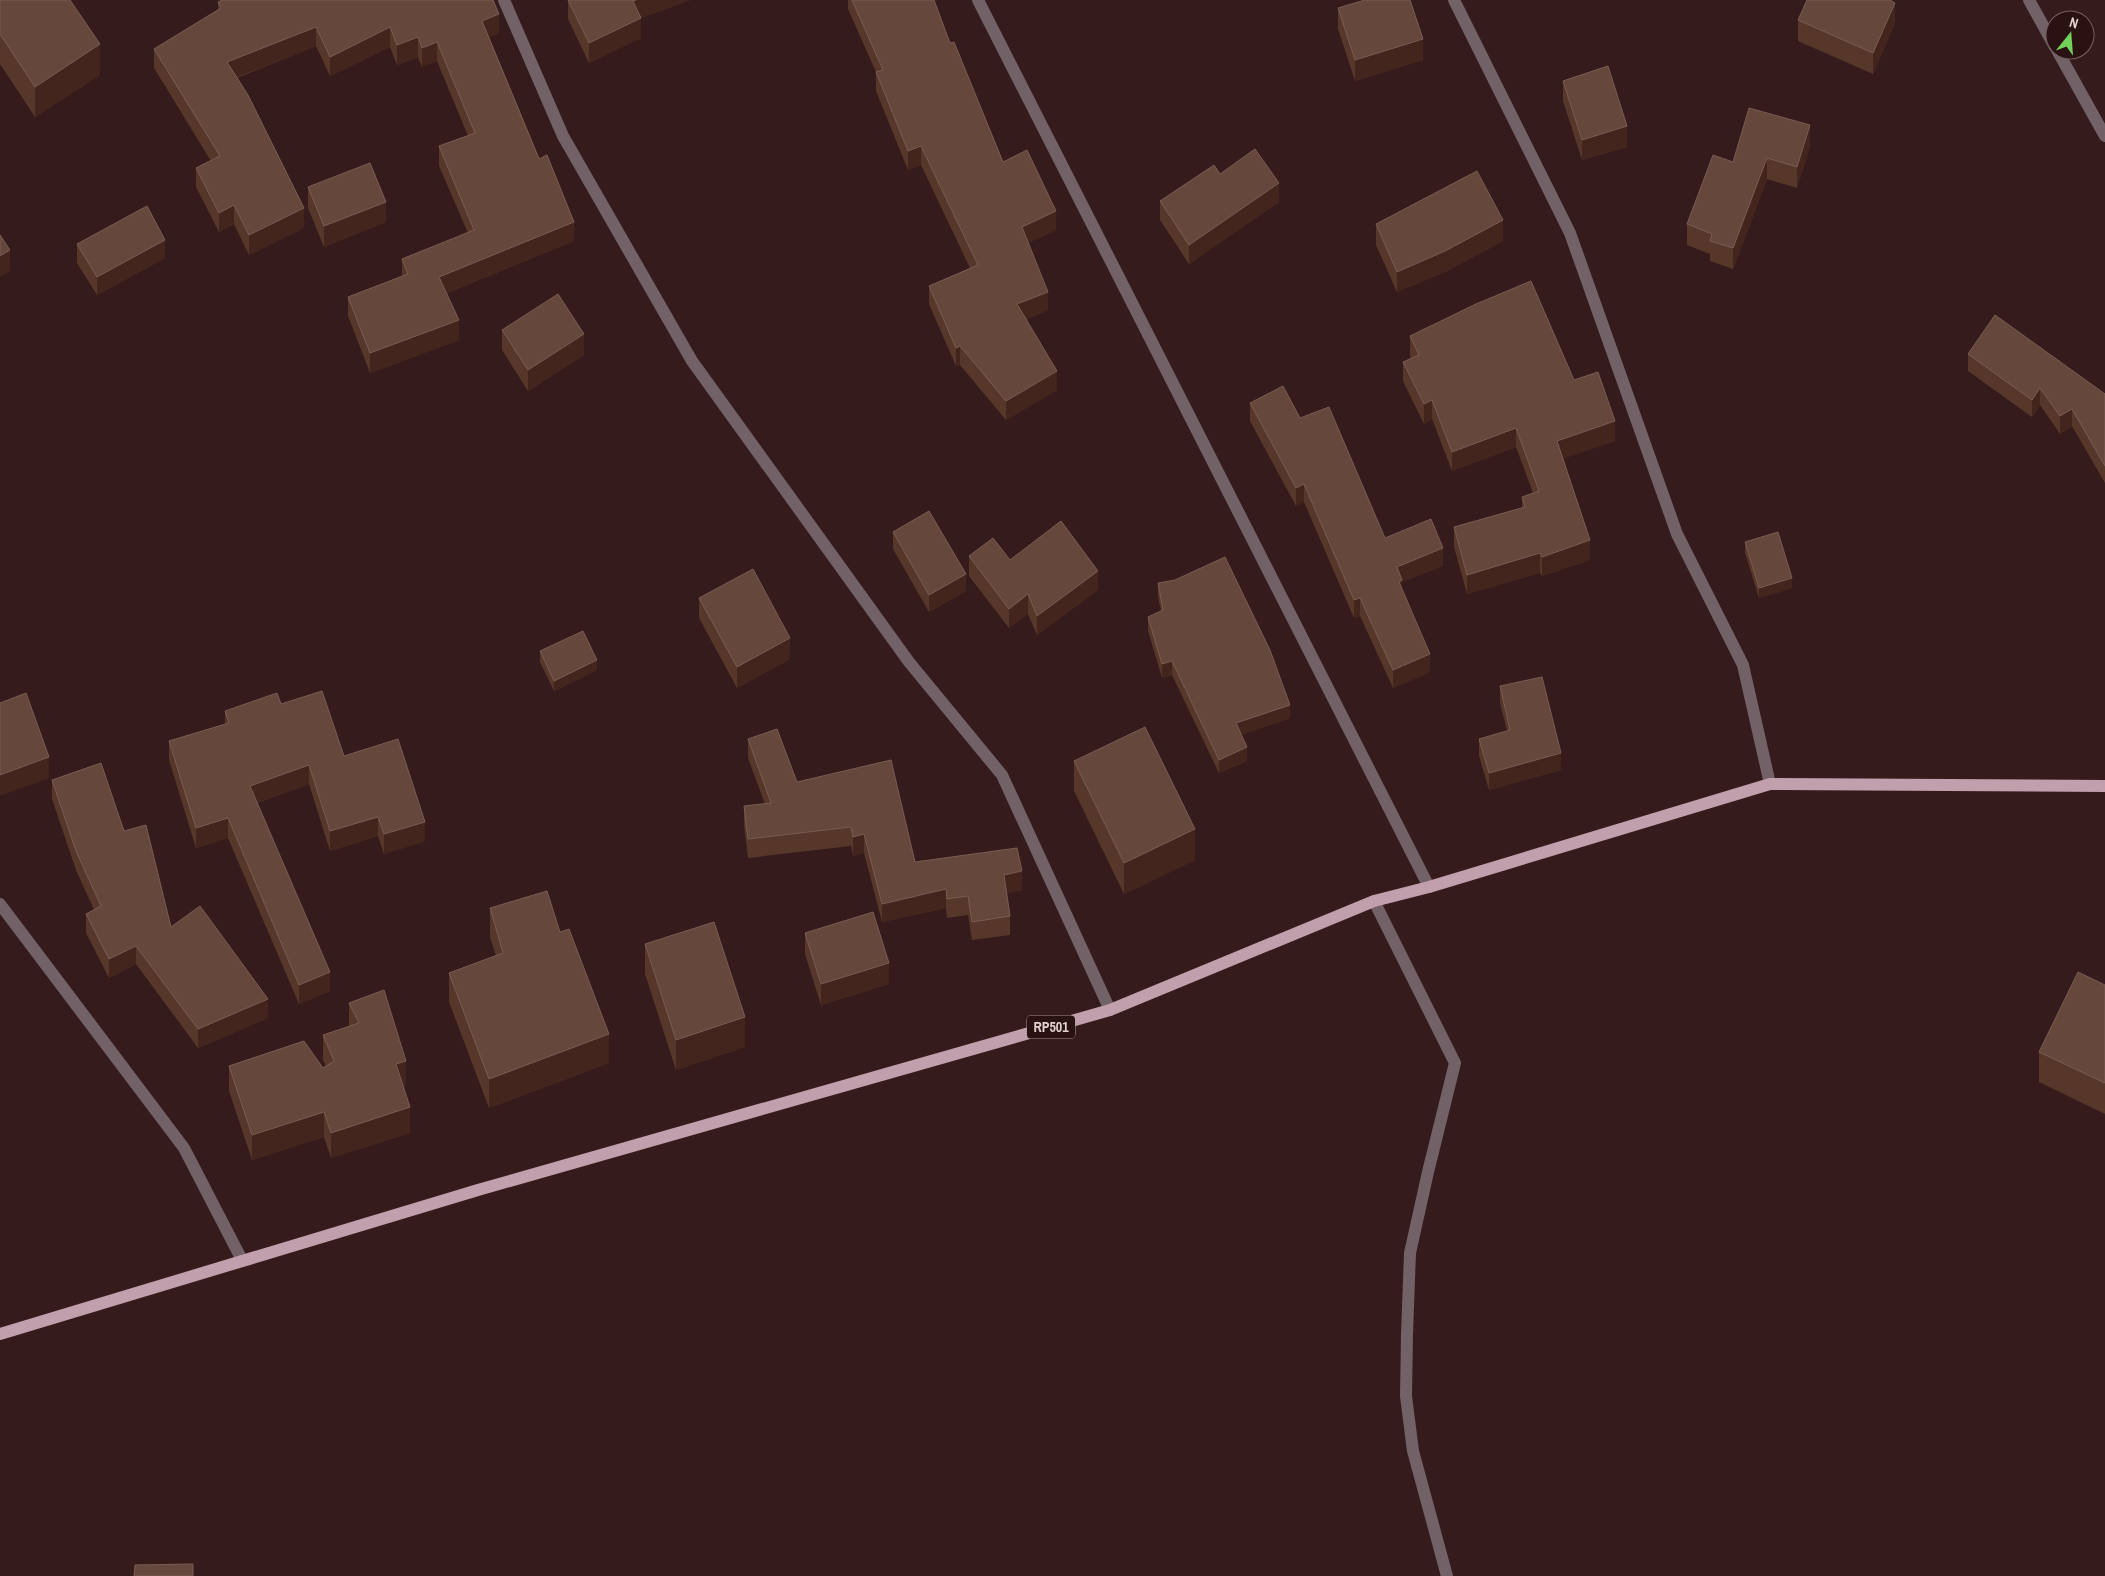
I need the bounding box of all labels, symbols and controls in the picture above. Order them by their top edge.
north arrow [2045,10,2095,60]
text: N [2067,13,2080,32]
road number: RP501 [1027,1016,1075,1038]

